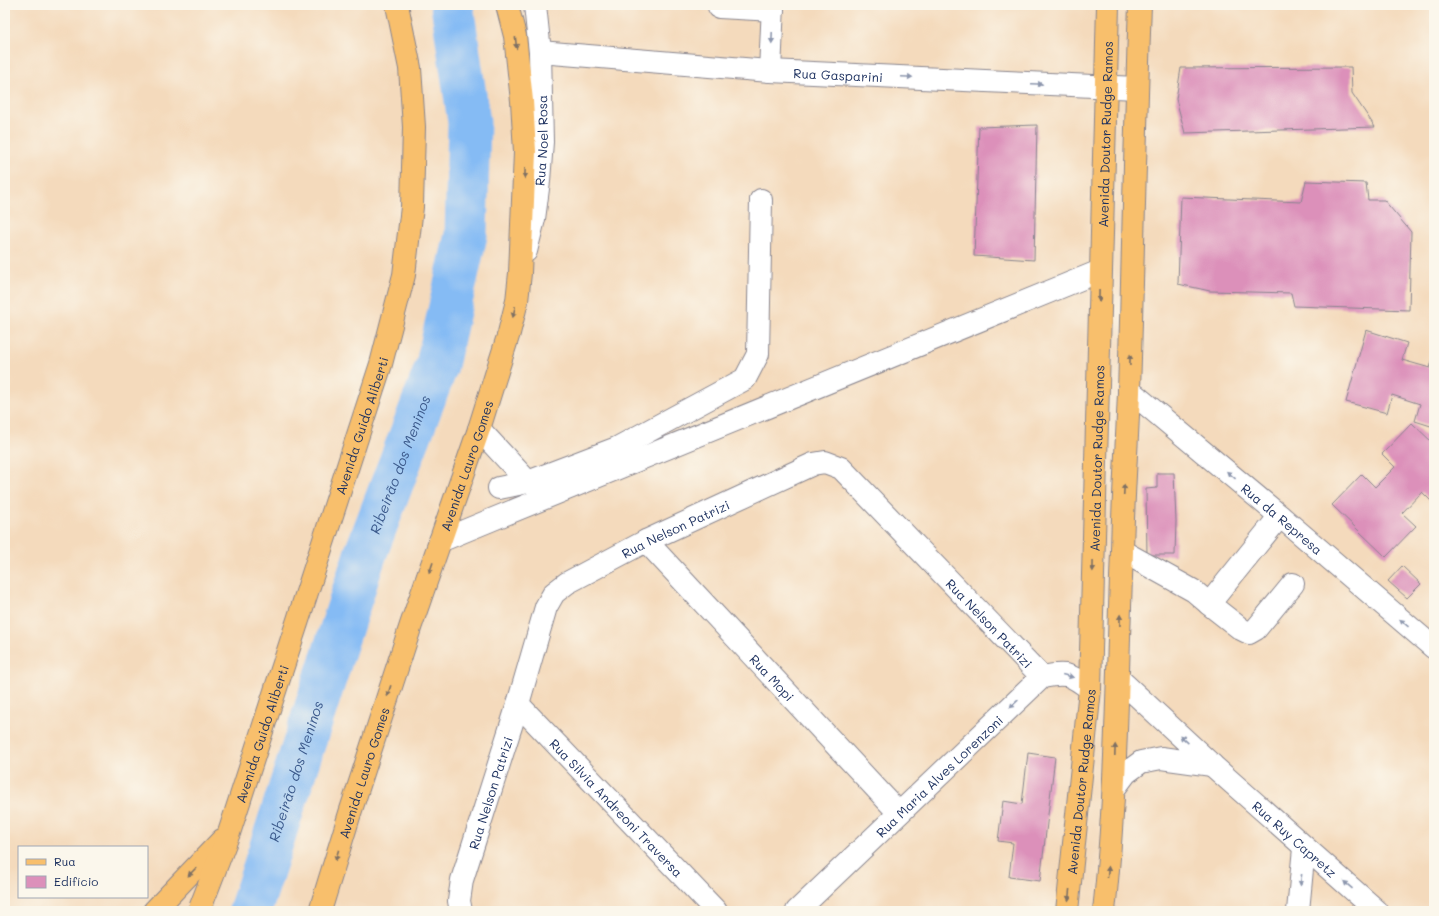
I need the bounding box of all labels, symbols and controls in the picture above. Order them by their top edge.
one-way arrow [768,32,775,44]
one-way arrow [513,37,519,49]
street label: Avenida Doutor Rudge Ramos [1094,41,1116,228]
street label: Rua Gasparini [793,64,883,85]
one-way arrow [901,74,913,81]
one-way arrow [1031,80,1043,87]
street label: Rua Noel Rosa [530,95,551,187]
one-way arrow [521,167,528,179]
one-way arrow [1096,290,1103,302]
one-way arrow [511,305,517,318]
one-way arrow [1126,354,1133,366]
street label: Avenida Guido Aliberti [331,355,391,497]
street label: Avenida Doutor Rudge Ramos [1085,365,1107,552]
water label: Ribeirão dos Meninos [364,392,434,537]
street label: Avenida Lauro Gomes [436,398,496,533]
one-way arrow [1225,471,1236,480]
street label: Rua da Represa [1238,479,1327,558]
one-way arrow [1121,484,1128,496]
street label: Rua Nelson Patrizi [618,495,732,561]
one-way arrow [1090,560,1096,573]
one-way arrow [427,563,433,575]
street label: Rua Nelson Patrizi [943,575,1037,671]
one-way arrow [1117,613,1123,626]
one-way arrow [1400,619,1409,628]
street label: Rua Mopi [747,650,799,704]
street label: Avenida Guido Aliberti [231,662,292,805]
one-way arrow [1061,673,1074,679]
one-way arrow [386,686,392,698]
street label: Avenida Doutor Rudge Ramos [1062,688,1098,875]
water label: Ribeirão dos Meninos [264,698,327,844]
one-way arrow [1009,699,1019,708]
street label: Avenida Lauro Gomes [334,705,392,840]
street label: Rua Maria Alves Lorenzoni [872,711,1006,840]
street label: Rua Nelson Patrizi [464,734,516,851]
street label: Rua Silvia Andreoni Traversa [547,734,687,880]
one-way arrow [1179,734,1189,744]
one-way arrow [1112,743,1118,756]
street label: Rua Ruy Capretz [1249,797,1341,880]
legend [18,846,148,898]
one-way arrow [334,850,340,862]
text: Rua [54,853,76,869]
one-way arrow [1105,866,1111,878]
one-way arrow [187,867,197,877]
text: Edifício [54,873,98,889]
one-way arrow [1298,873,1305,886]
one-way arrow [1342,881,1353,890]
one-way arrow [1066,888,1072,901]

